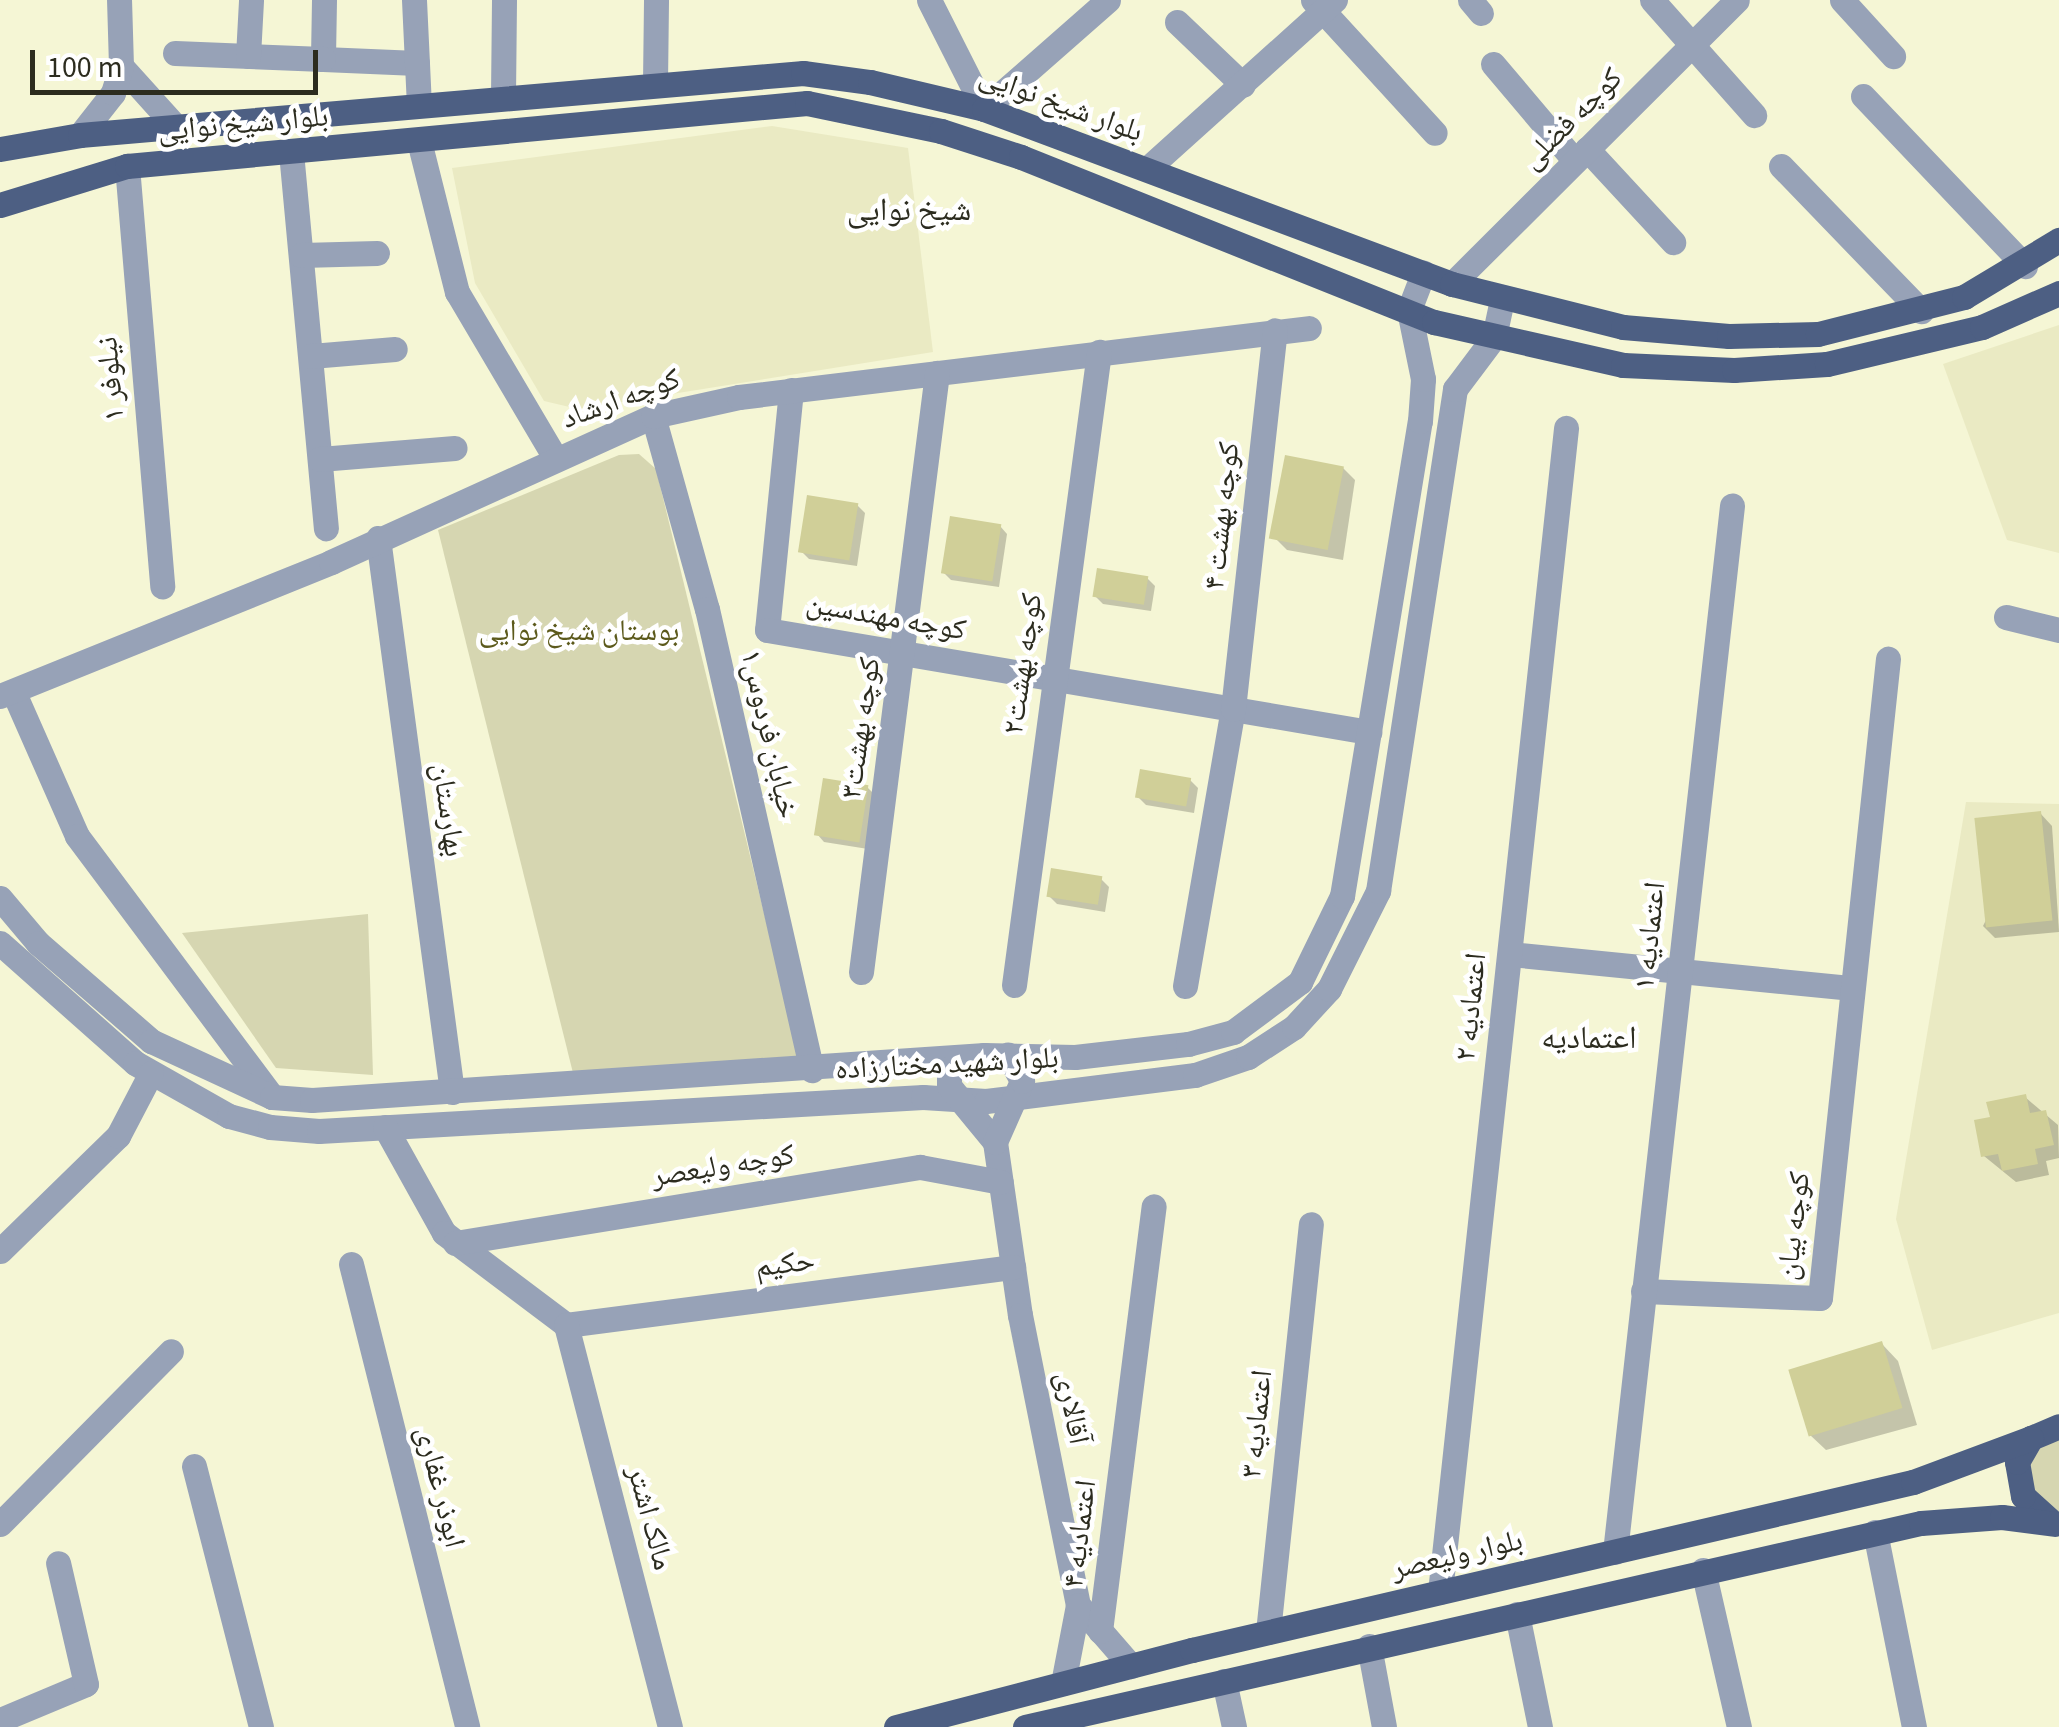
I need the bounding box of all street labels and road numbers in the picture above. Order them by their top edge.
street label: بلوار شیخ نوایی [974,58,1148,150]
street label: کوچه فضلی [1514,61,1630,177]
street label: بلوار شیخ نوایی [156,99,330,149]
street label: ۱ نیلوفر [89,335,133,423]
street label: کوچه ارشاد [557,361,685,437]
street label: کوچه بهشت ۴ [1196,440,1248,592]
street label: کوچه مهندسین [803,585,969,649]
street label: کوچه بهشت۲ [995,591,1051,737]
street label: خیابان فردوس۱ [732,646,806,822]
street label: کوچه بهشت۳ [833,655,889,801]
street label: بهارستان [424,761,472,859]
street label: اعتمادیه ۱ [1626,880,1674,992]
street label: اعتمادیه ۲ [1447,951,1495,1063]
street label: بلوار شهید مختارزاده [834,1040,1060,1088]
street label: کوچه ولیعصر [649,1137,797,1195]
street label: کوچه بیان [1769,1170,1819,1282]
street label: حکیم [753,1243,817,1285]
street label: اعتمادیه ۳ [1233,1368,1281,1480]
street label: آقالاری [1047,1369,1097,1447]
street label: ابوذر غفاری [408,1423,472,1551]
street label: مالک اشتر [619,1462,681,1574]
street label: اعتمادیه ۴ [1056,1478,1104,1590]
street label: بلوار ولیعصر [1388,1522,1526,1588]

